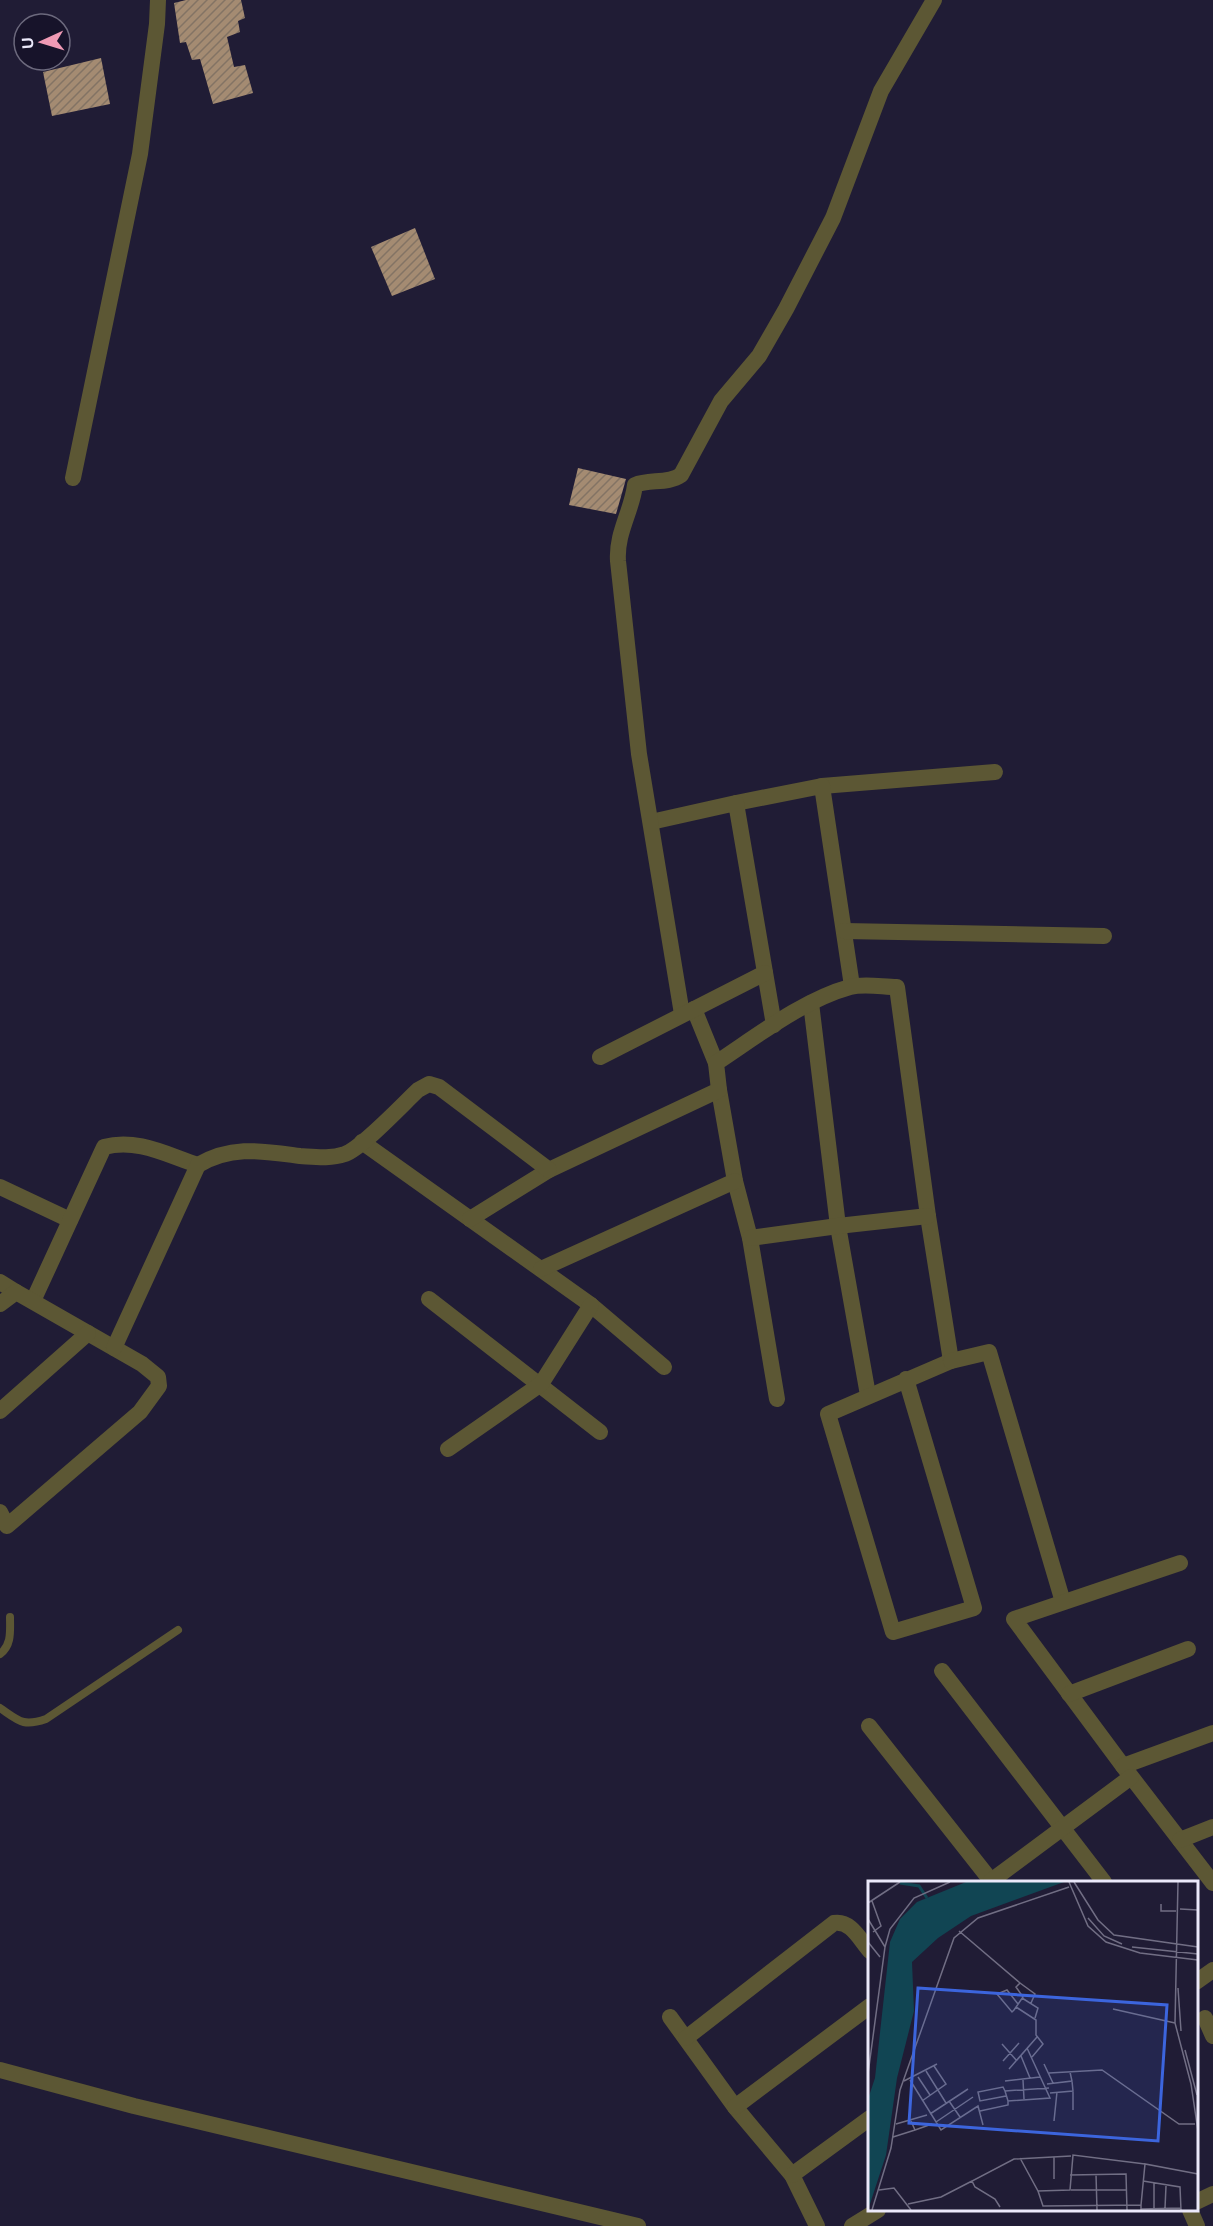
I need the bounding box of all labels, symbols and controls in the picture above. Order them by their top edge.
north arrow [12,12,72,72]
text: U [19,37,36,49]
inset map [868,1881,1198,2211]

